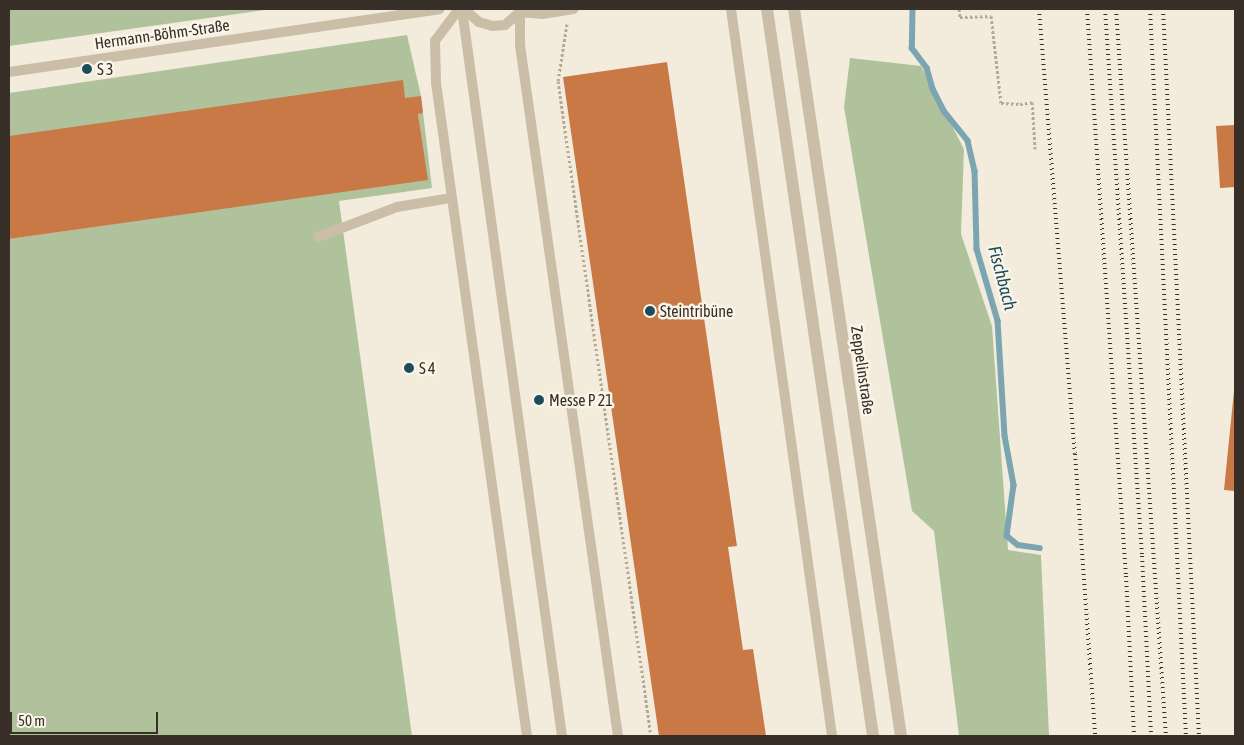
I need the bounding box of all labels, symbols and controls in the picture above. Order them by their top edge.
street label: Hermann-Böhm-Straße [93,15,231,53]
place label: S 3 [97,59,113,79]
marker: S 3 [81,63,93,75]
water label: Fischbach [983,244,1021,312]
place label: Steintribüne [660,301,733,321]
marker: Steintribüne [644,305,656,317]
street label: Zeppelinstraße [847,324,879,416]
place label: S 4 [419,358,435,378]
marker: S 4 [403,362,415,374]
place label: Messe P 21 [549,390,613,410]
marker: Messe P 21 [533,394,545,406]
scale bar [12,702,160,734]
text: 50 m [18,712,45,729]

